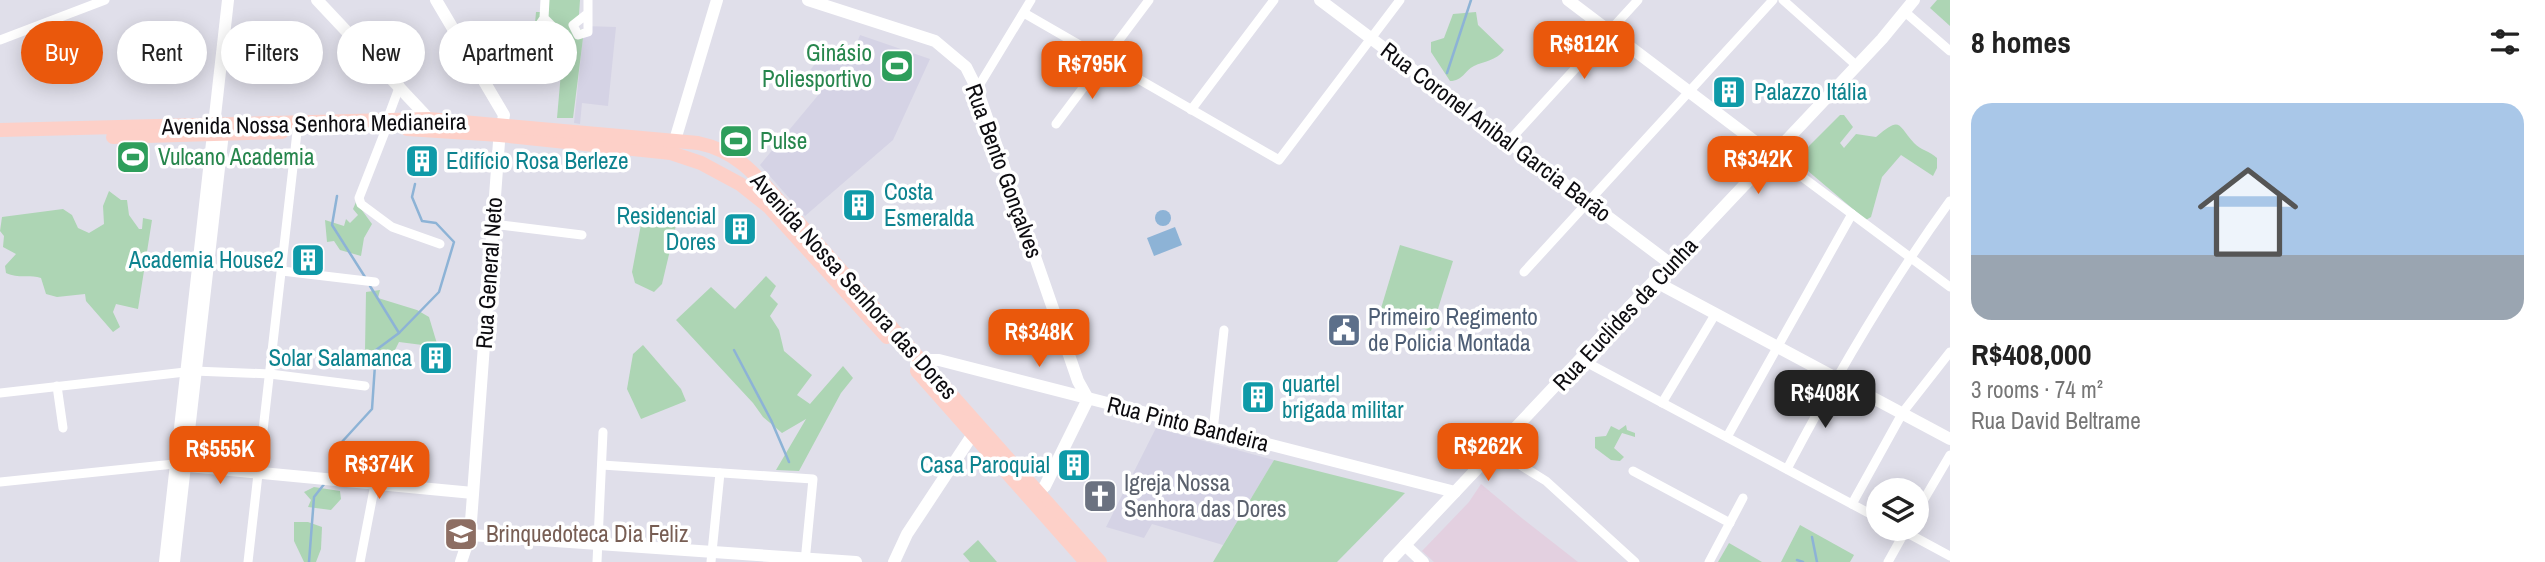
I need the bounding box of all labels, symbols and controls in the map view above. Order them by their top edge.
chip: Buy [21,21,103,84]
chip: Rent [117,21,207,84]
chip: Filters [221,21,323,84]
chip: New [337,21,425,84]
chip: Apartment [439,21,577,84]
pin: R$812K [1527,22,1641,81]
text: 8 homes [1971,22,2071,62]
icon: filters [2486,23,2524,61]
text: R$812K [1549,28,1619,59]
street label: Rua Coronel Anibal Garcia Barão [1375,35,1618,229]
place label: Ginásio Poliesportivo [762,37,872,94]
pin: R$795K [1035,42,1149,101]
sports icon: Ginásio Poliesportivo [878,47,916,85]
text: R$795K [1057,48,1127,79]
building icon: Palazzo Itália [1710,73,1748,111]
place label: Palazzo Itália [1754,76,1868,107]
street label: Rua Bento Gonçalves [959,79,1050,262]
street label: Avenida Nossa Senhora Medianeira [160,105,467,142]
sports icon: Pulse [717,122,755,160]
place label: Pulse [760,125,807,156]
pin: R$342K [1701,136,1815,196]
sports icon: Vulcano Academia [114,138,152,176]
place label: Vulcano Academia [158,141,315,172]
building icon: Edifício Rosa Berleze [403,142,441,180]
text: R$342K [1723,143,1793,174]
place label: Edifício Rosa Berleze [446,145,628,176]
icon: home [2185,149,2311,275]
street label: Avenida Nossa Senhora das Dores [743,165,965,406]
place label: Costa Esmeralda [884,176,975,233]
building icon: Costa Esmeralda [840,186,878,224]
street label: Rua General Neto [468,196,509,350]
place label: Residencial Dores [616,200,716,257]
building icon: Residencial Dores [721,210,759,248]
street label: Rua Euclides da Cunha [1545,230,1704,397]
building icon: Academia House2 [289,241,327,279]
place label: Academia House2 [128,244,284,275]
place label: Primeiro Regimento de Policia Montada [1368,301,1538,358]
pin: R$348K [982,310,1096,369]
public building icon: Primeiro Regimento de Policia Montada [1325,311,1363,349]
text: R$348K [1004,316,1074,347]
text: R$408,000 [1971,334,2091,374]
building icon: Solar Salamanca [417,339,455,377]
place label: Solar Salamanca [268,342,412,373]
place label: quartel brigada militar [1282,368,1404,425]
pin: R$408K [1768,370,1882,430]
text: 3 rooms · 74 m² [1971,374,2103,405]
text: R$408K [1790,377,1860,408]
building icon: quartel brigada militar [1239,378,1277,416]
street label: Rua Pinto Bandeira [1104,388,1273,459]
text: Rua David Beltrame [1971,405,2141,436]
pin: R$262K [1431,424,1545,483]
pin: R$555K [163,426,277,486]
text: R$262K [1453,430,1523,461]
text: R$555K [185,433,255,464]
pin: R$374K [322,442,436,501]
building icon: Casa Paroquial [1055,446,1093,484]
text: R$374K [344,448,414,479]
place label: Casa Paroquial [920,449,1050,480]
place label: Igreja Nossa Senhora das Dores [1124,467,1287,524]
church icon: Igreja Nossa Senhora das Dores [1081,477,1119,515]
map controls [1866,478,1929,541]
button: layers [1866,478,1929,541]
school or university icon: Brinquedoteca Dia Feliz [442,515,480,553]
place label: Brinquedoteca Dia Feliz [486,518,688,549]

